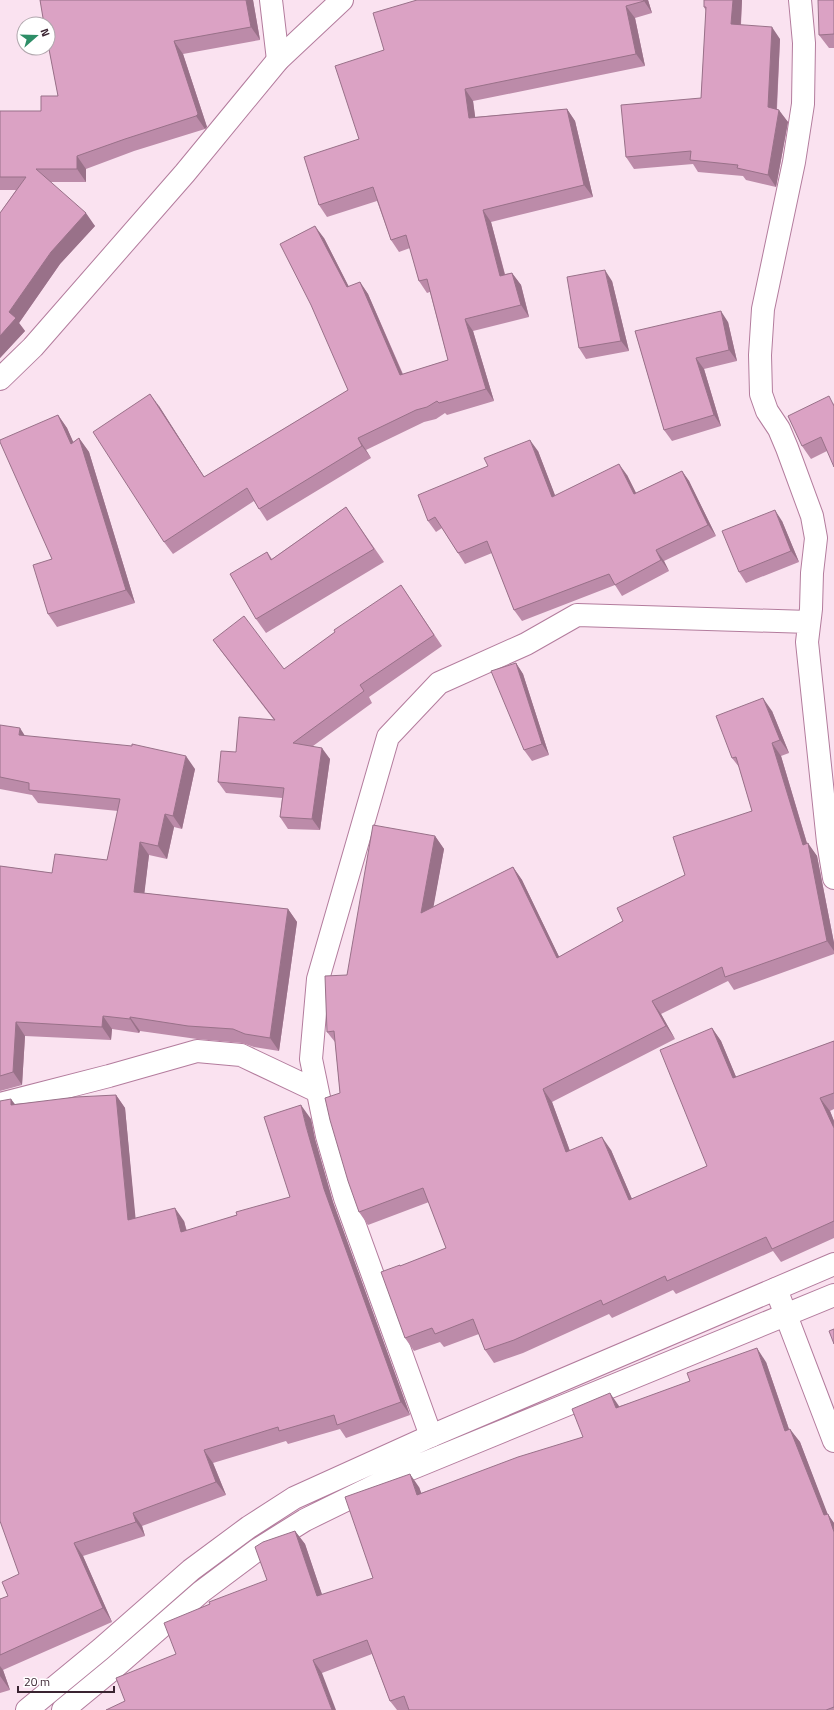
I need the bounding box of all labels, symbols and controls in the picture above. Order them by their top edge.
north arrow [16,16,56,56]
text: N [37,26,54,39]
scale bar [18,1668,114,1694]
text: 20 m [24,1672,50,1691]

